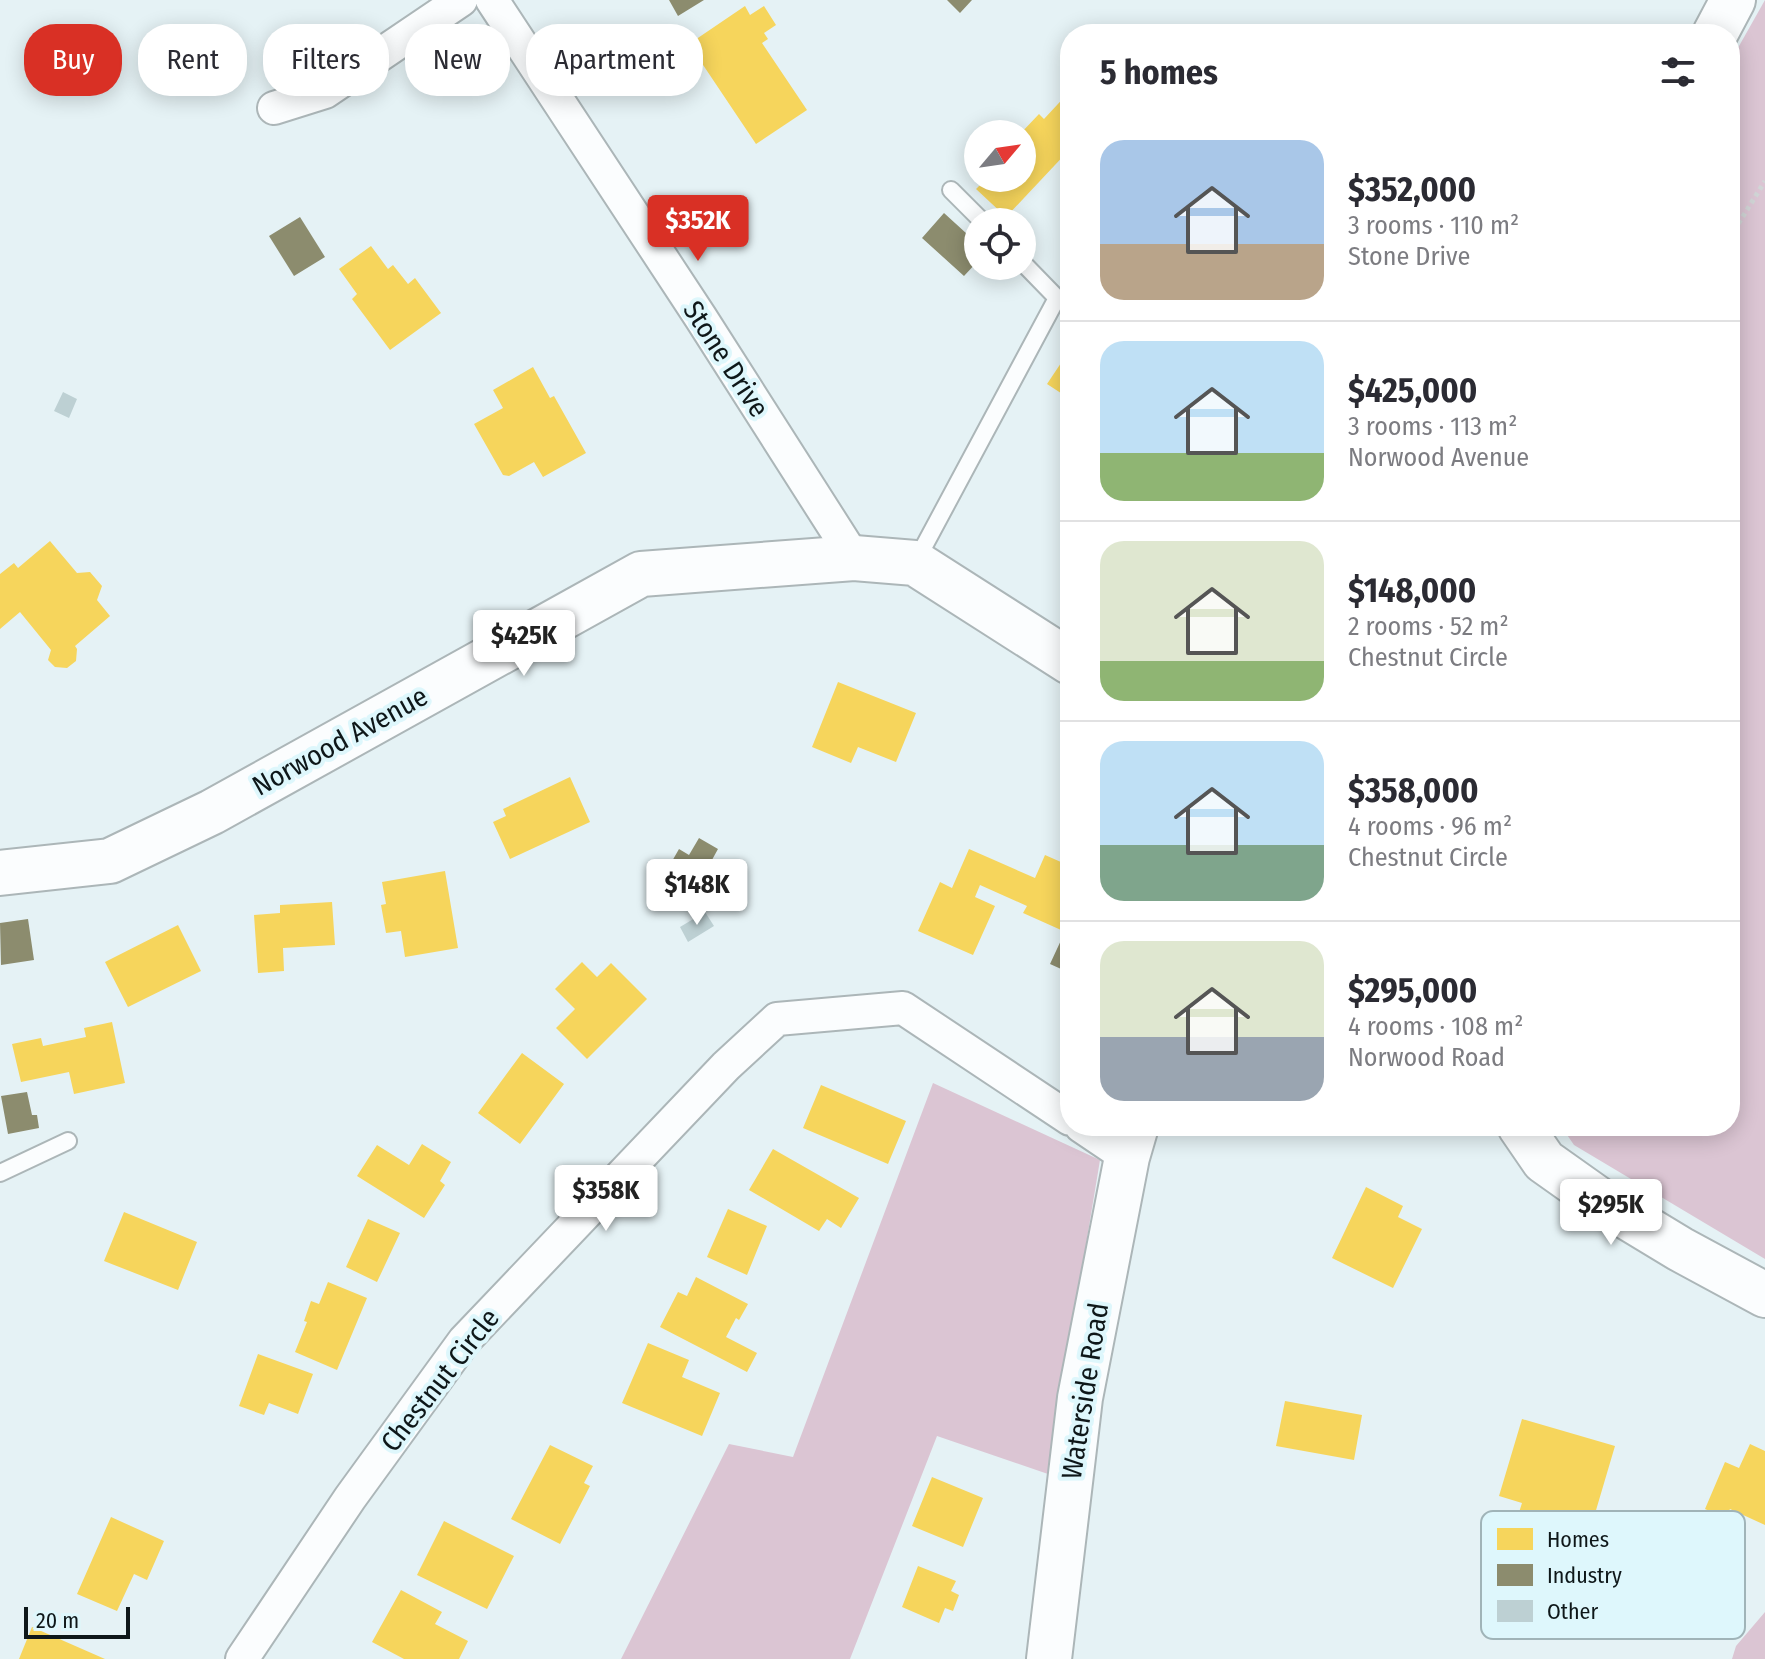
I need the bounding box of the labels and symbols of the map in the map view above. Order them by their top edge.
north arrow [964,120,1036,192]
pin: $352K [642,195,754,263]
street label: Stone Drive [676,295,776,423]
pin: $425K [468,610,580,678]
street label: Norwood Avenue [247,679,433,803]
pin: $148K [641,859,753,927]
pin: $358K [550,1165,662,1233]
pin: $295K [1555,1179,1667,1247]
street label: Waterside Road [1055,1300,1115,1482]
street label: Chestnut Circle [374,1302,506,1458]
legend [1481,1511,1745,1639]
text: Homes [1547,1526,1609,1553]
text: Industry [1547,1562,1622,1589]
text: Other [1547,1598,1598,1625]
scale bar [24,1603,130,1639]

